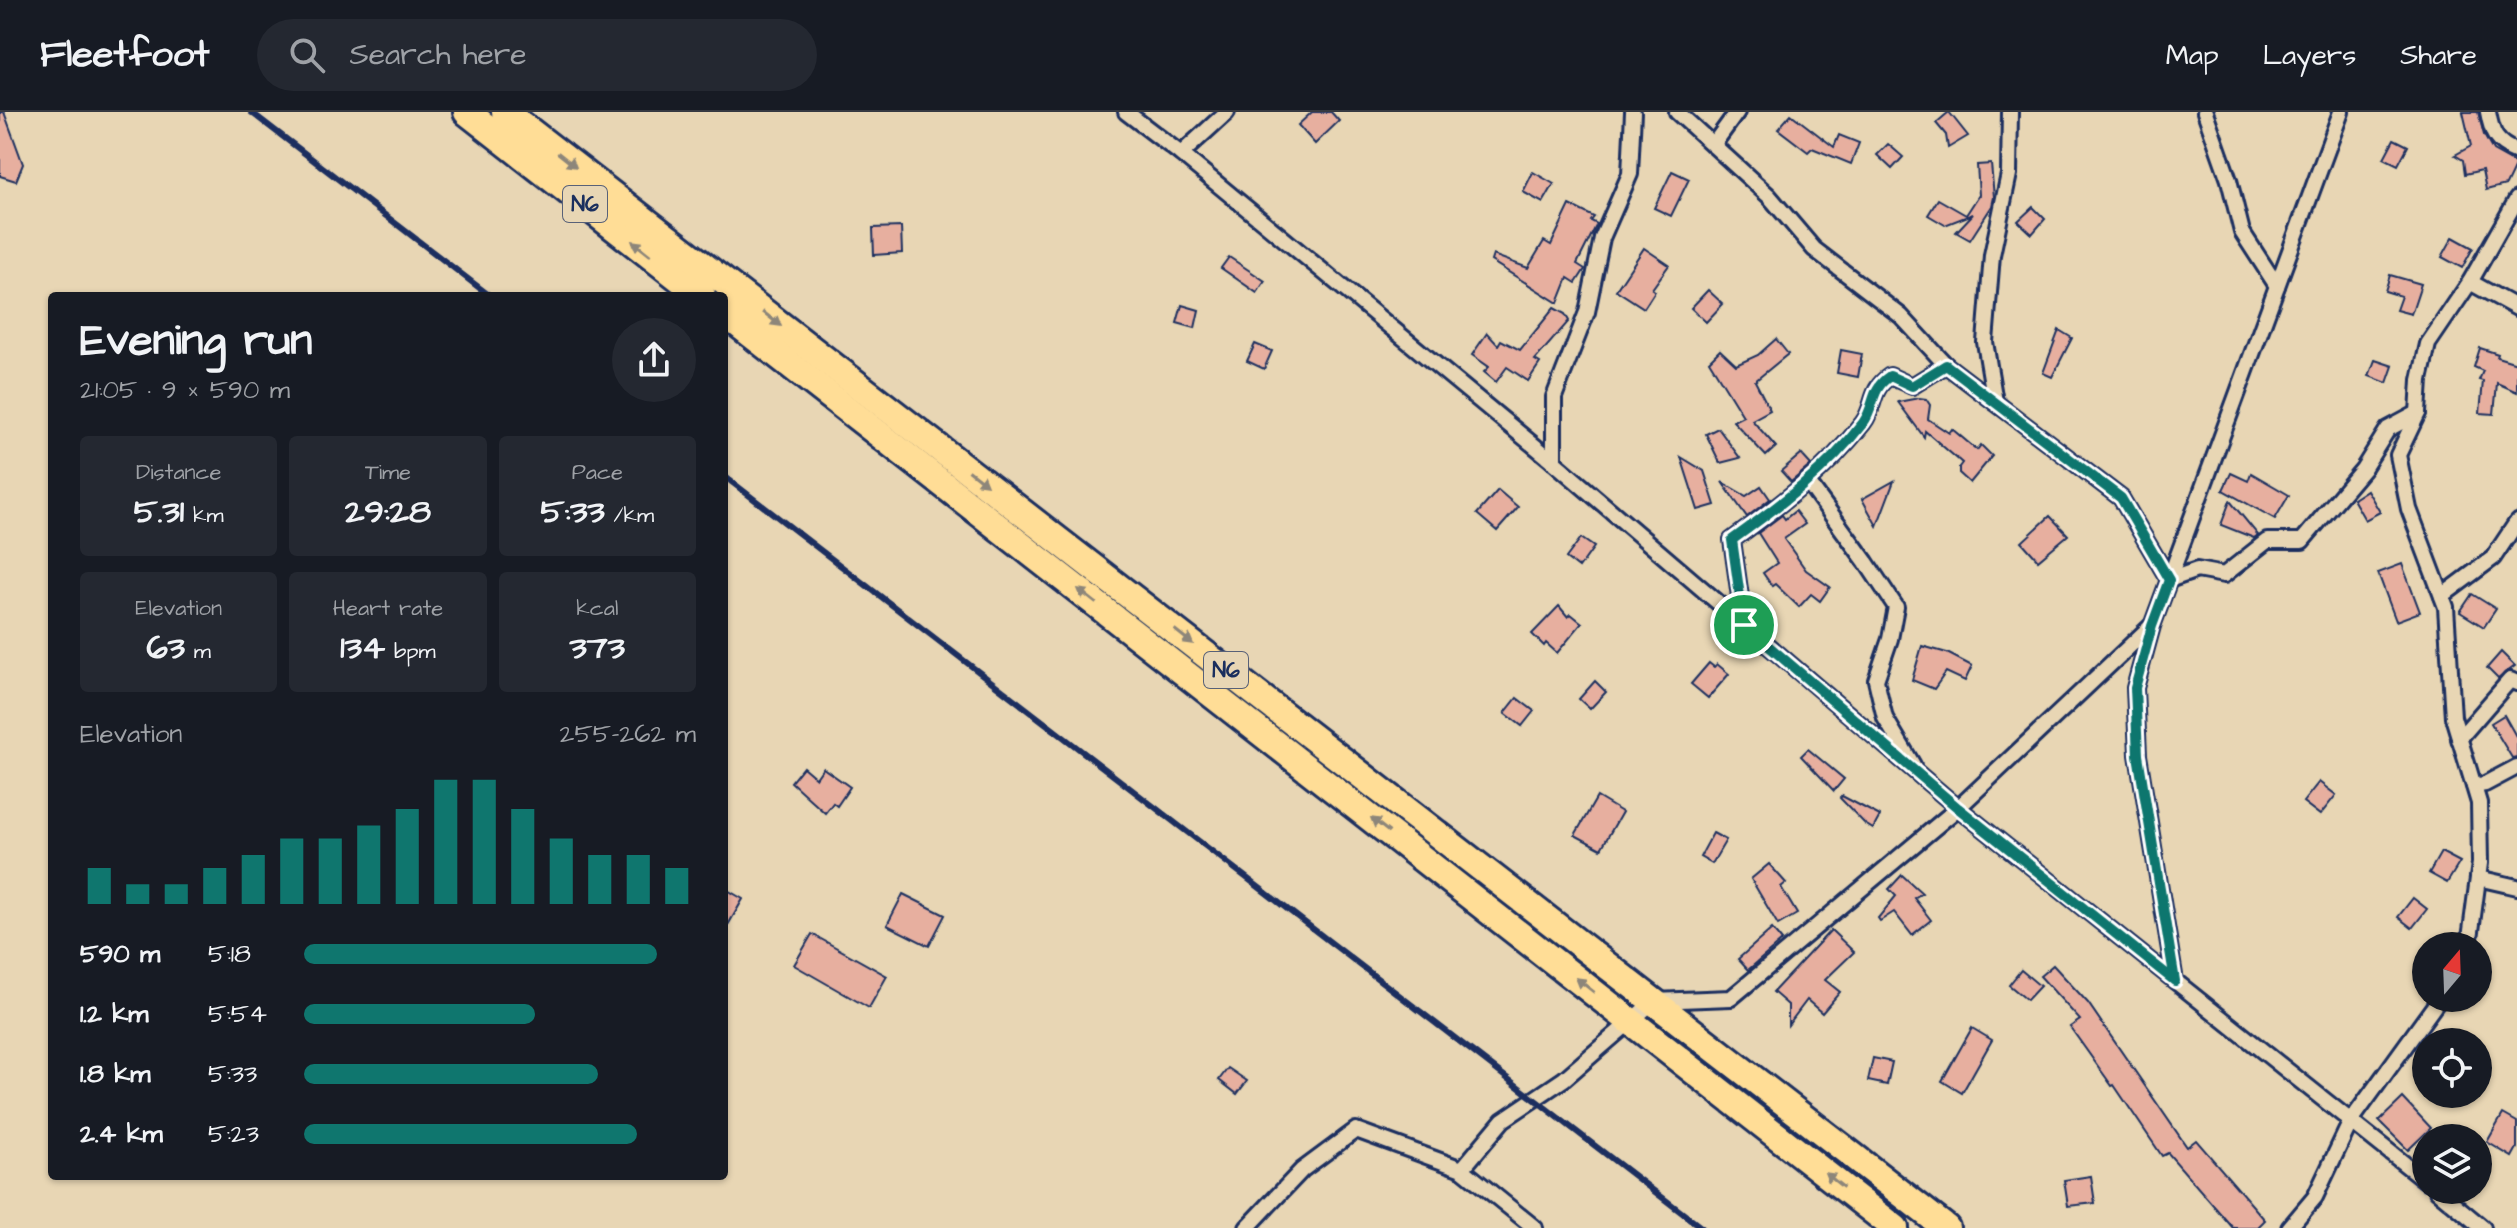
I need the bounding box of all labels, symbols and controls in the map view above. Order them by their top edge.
search box [257,19,817,91]
text: Fleetfoot [40,29,209,81]
icon: search [285,33,329,77]
text: Search here [349,34,527,76]
text: Map [2166,36,2219,75]
text: Layers [2263,36,2356,75]
text: Share [2400,36,2477,75]
one-way arrow [557,151,577,167]
road number: N6 [563,186,607,222]
one-way arrow [631,240,651,257]
one-way arrow [762,310,782,326]
text: Evening run [80,311,312,372]
button: share [612,318,696,402]
text: 21:05 · 9 × 590 m [80,372,290,408]
text: Distance [136,457,221,488]
text: Time [365,457,411,488]
text: Pace [572,457,623,488]
one-way arrow [968,469,988,486]
text: 5.31 [134,488,184,536]
text: 29:28 [345,488,431,536]
text: 5:33 [540,488,605,536]
text: km [184,500,224,531]
text: /km [605,500,654,531]
one-way arrow [1077,589,1097,605]
pin [1710,591,1778,659]
text: Elevation [135,593,222,624]
text: Heart rate [333,593,443,624]
text: kcal [576,593,618,624]
icon: arrive [1722,603,1766,647]
text: 63 [146,624,185,672]
text: 134 [340,624,385,672]
text: 373 [570,624,625,672]
one-way arrow [1173,628,1194,645]
text: m [185,636,211,667]
text: bpm [385,636,436,667]
road number: N6 [1204,652,1248,688]
text: Elevation [80,716,182,752]
text: 255–262 m [560,716,696,752]
one-way arrow [1370,818,1390,834]
north arrow [2412,932,2492,1012]
map controls [2412,932,2492,1204]
text: 590 m [80,936,160,972]
text: 5:18 [208,936,251,972]
one-way arrow [1575,978,1595,994]
text: 1.2 km [80,996,148,1032]
text: 5:54 [208,996,267,1032]
button: locate [2412,1028,2492,1108]
text: 1.8 km [80,1056,150,1092]
text: 5:33 [208,1056,257,1092]
text: 2.4 km [80,1116,163,1152]
text: 5:23 [208,1116,259,1152]
button: layers [2412,1124,2492,1204]
one-way arrow [1824,1172,1844,1189]

